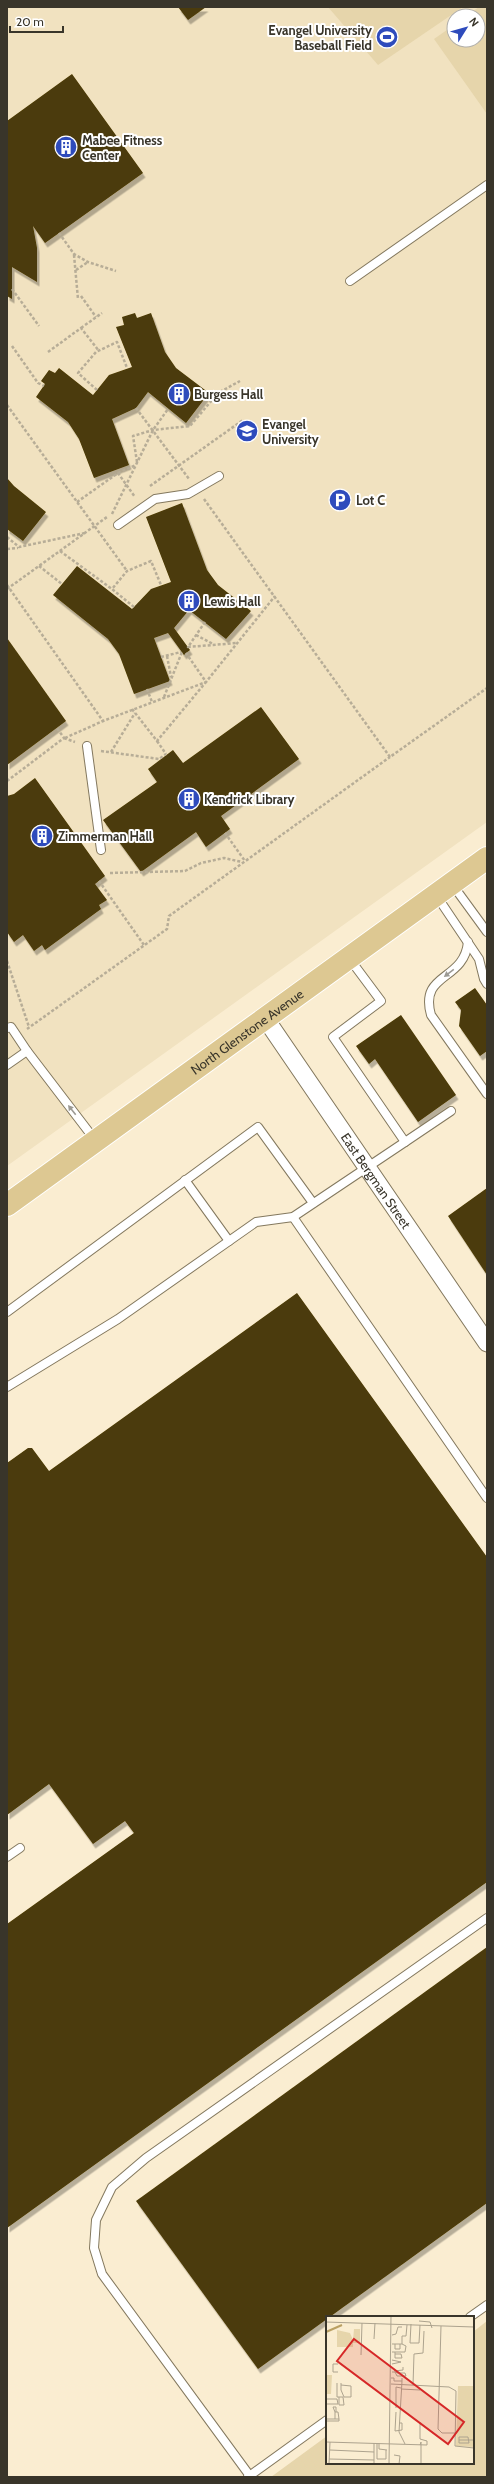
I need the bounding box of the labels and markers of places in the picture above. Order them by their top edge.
place label: Evangel University Baseball Field [268,22,372,53]
sports icon: Evangel University Baseball Field [374,24,400,50]
place label: Mabee Fitness Center [82,132,163,163]
building icon: Mabee Fitness Center [53,134,79,160]
building icon: Burgess Hall [166,381,192,407]
place label: Burgess Hall [194,386,264,402]
place label: Evangel University [262,416,319,447]
school or university icon: Evangel University [234,418,260,444]
parking icon: Lot C [327,487,353,513]
place label: Lot C [356,492,385,508]
building icon: Lewis Hall [176,588,202,614]
place label: Lewis Hall [204,593,261,609]
building icon: Kendrick Library [176,786,202,812]
place label: Kendrick Library [204,791,295,807]
building icon: Zimmerman Hall [29,823,55,849]
place label: Zimmerman Hall [58,828,153,844]

